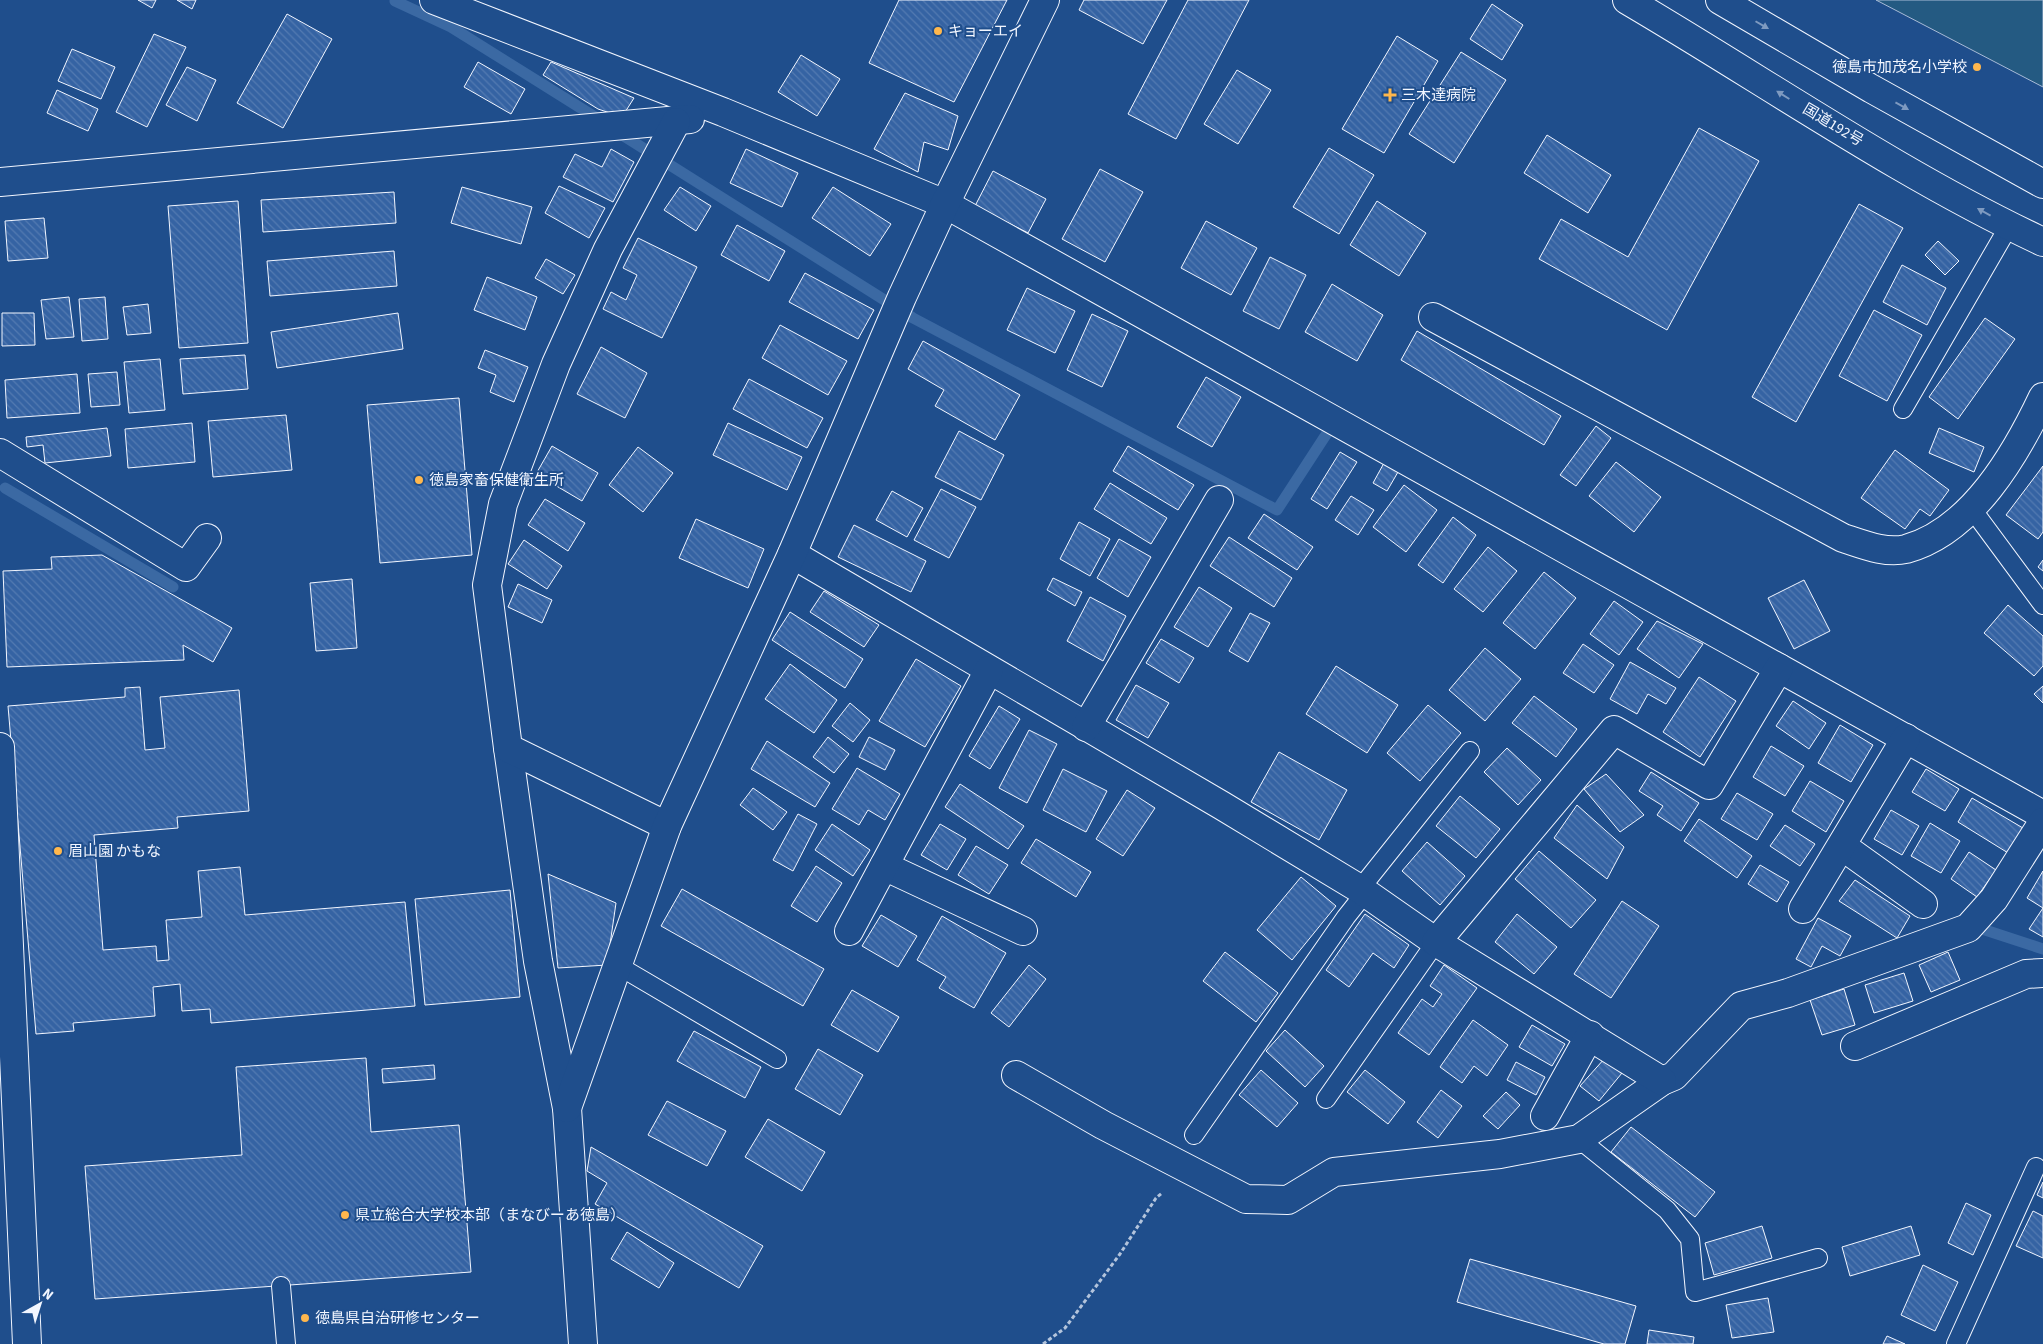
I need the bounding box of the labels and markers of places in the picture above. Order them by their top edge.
place label: キョーエイ [948,21,1023,42]
marker: キョーエイ [932,25,944,37]
place label: 徳島市加茂名小学校 [1832,57,1967,78]
marker: 徳島市加茂名小学校 [1971,61,1983,73]
place label: 三木達病院 [1401,85,1476,106]
marker: 三木達病院 [1383,88,1397,102]
place label: 徳島家畜保健衛生所 [429,470,564,491]
marker: 徳島家畜保健衛生所 [413,474,425,486]
place label: 眉山園 かもな [68,841,161,862]
marker: 眉山園 かもな [52,845,64,857]
place label: 県立総合大学校本部（まなびーあ徳島） [355,1205,625,1226]
marker: 県立総合大学校本部（まなびーあ徳島） [339,1209,351,1221]
place label: 徳島県自治研修センター [315,1308,480,1329]
marker: 徳島県自治研修センター [299,1312,311,1324]

